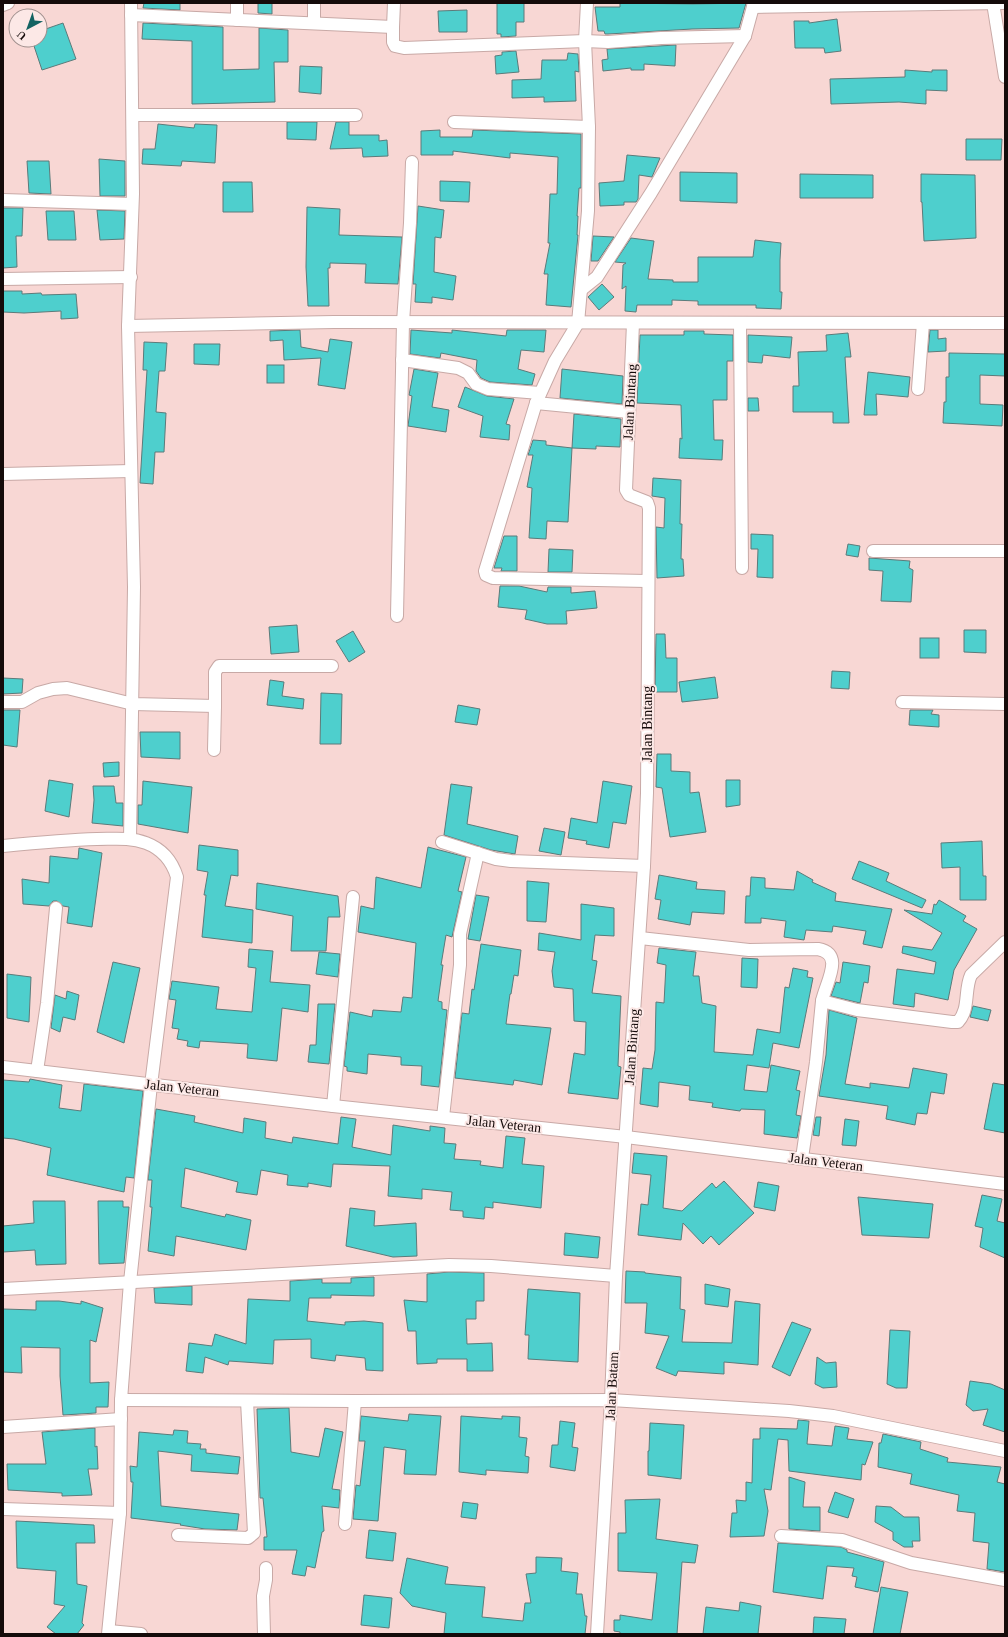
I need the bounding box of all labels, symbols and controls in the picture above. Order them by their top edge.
north arrow [8,8,48,48]
text: U [14,28,28,43]
street label: Jalan Bintang [621,363,639,441]
street label: Jalan Bintang [640,686,655,762]
street label: Jalan Bintang [622,1008,642,1086]
street label: Jalan Veteran [144,1077,220,1099]
street label: Jalan Veteran [466,1113,542,1135]
street label: Jalan Veteran [788,1150,864,1174]
street label: Jalan Batam [603,1351,621,1421]

